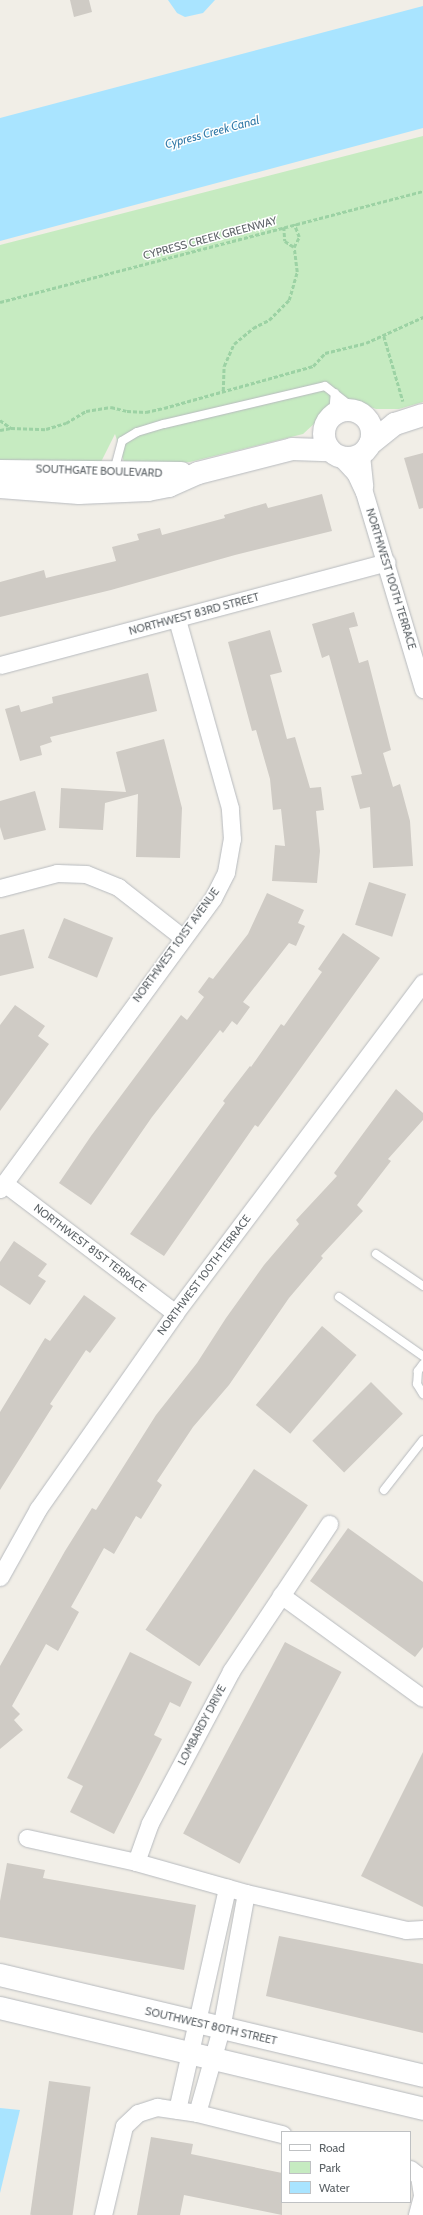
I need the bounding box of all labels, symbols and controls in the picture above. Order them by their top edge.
water label: Cypress Creek Canal [163,112,261,152]
street label: CYPRESS CREEK GREENWAY [142,214,278,262]
street label: SOUTHGATE BOULEVARD [35,462,163,480]
street label: NORTHWEST 100TH TERRACE [363,507,419,651]
street label: NORTHWEST 83RD STREET [127,590,261,638]
street label: NORTHWEST 101ST AVENUE [130,885,222,1005]
street label: NORTHWEST 81ST TERRACE [31,1201,149,1295]
street label: NORTHWEST 100TH TERRACE [154,1212,254,1338]
street label: LOMBARDY DRIVE [175,1683,229,1767]
street label: SOUTHWEST 80TH STREET [144,2004,278,2048]
legend [281,2131,411,2203]
text: Road [319,2140,345,2155]
text: Park [319,2160,341,2175]
text: Water [319,2180,349,2195]

